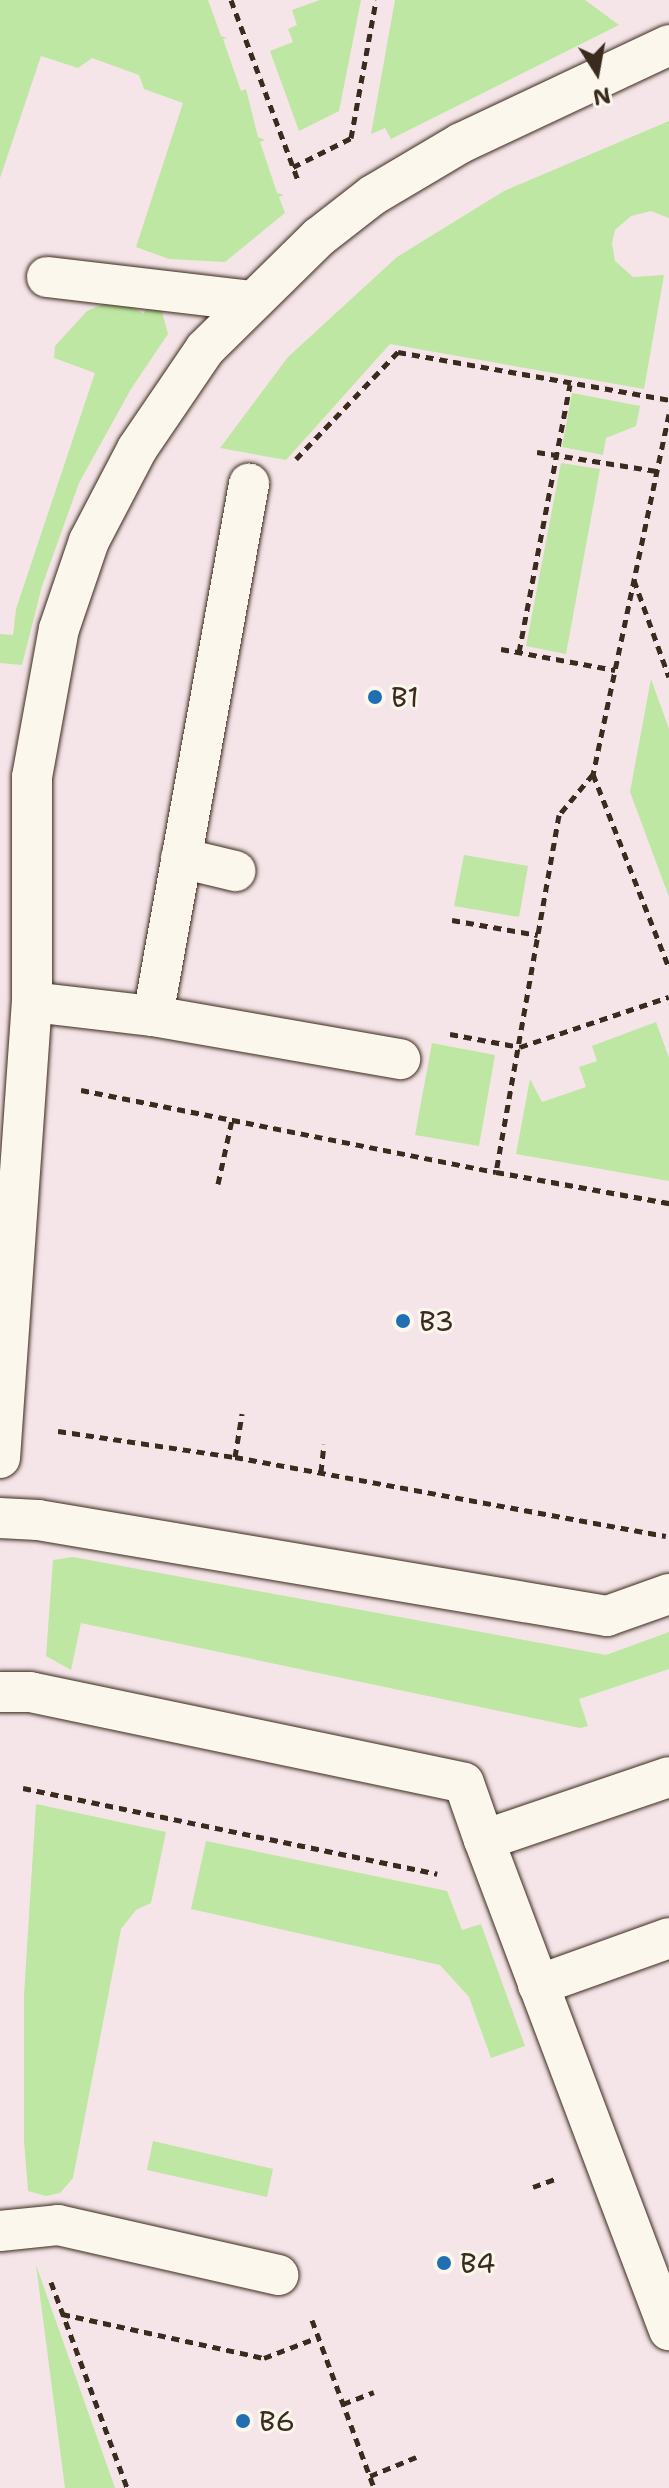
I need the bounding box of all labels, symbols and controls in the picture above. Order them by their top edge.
north arrow [557,32,637,112]
text: N [590,80,613,112]
place label: B1 [391,680,419,714]
marker: B1 [366,688,384,706]
place label: B3 [419,1304,454,1338]
marker: B3 [394,1312,412,1330]
place label: B4 [460,2246,496,2280]
marker: B4 [435,2254,453,2272]
place label: B6 [259,2404,295,2438]
marker: B6 [234,2412,252,2430]

